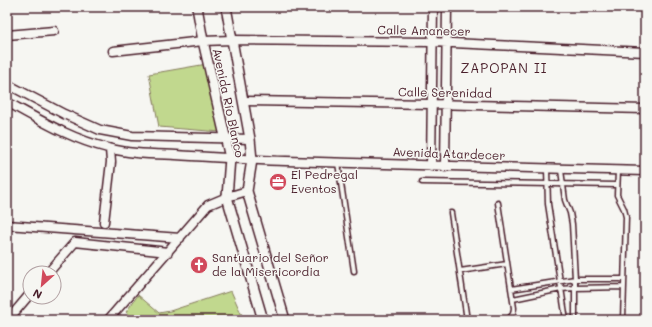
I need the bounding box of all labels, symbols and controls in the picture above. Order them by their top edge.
street label: Calle Amanecer [377,21,471,39]
street label: Avenida Río Blanco [210,47,248,159]
district label: ZAPOPAN II [460,59,548,76]
street label: Calle Serenidad [398,83,493,101]
street label: Avenida Atardecer [392,143,506,163]
place label: El Pedregal Eventos [291,166,358,196]
office icon: El Pedregal Eventos [268,172,288,192]
place label: Santuario del Señor de la Misericordia [212,249,329,279]
church icon: Santuario del Señor de la Misericordia [189,255,209,275]
north arrow [22,265,62,305]
text: N [30,286,44,303]

